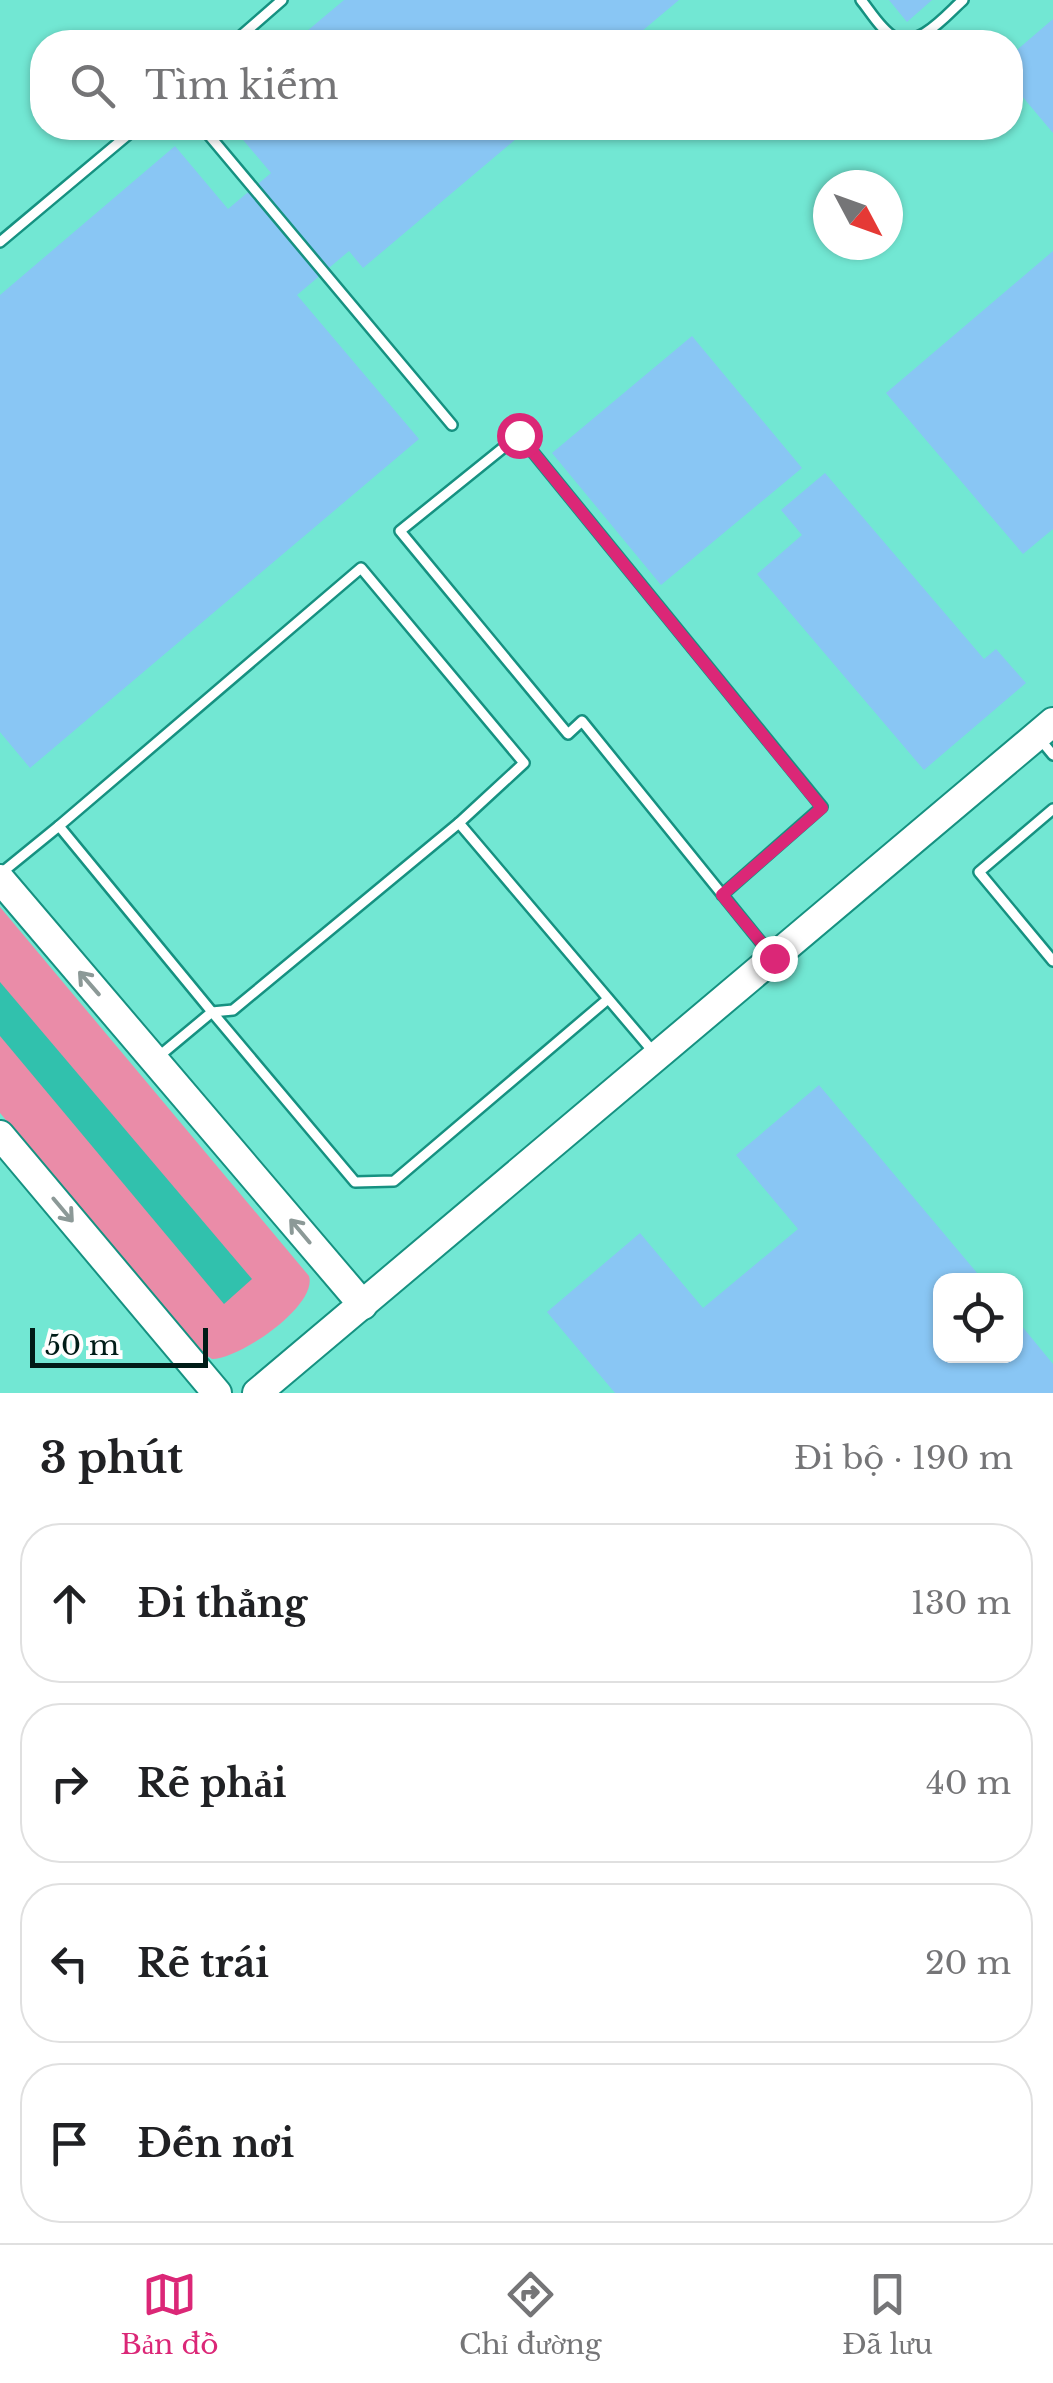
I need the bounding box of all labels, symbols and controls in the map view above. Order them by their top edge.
search box [30,30,1023,140]
icon: search [65,58,120,113]
text: Tìm kiếm [145,62,339,109]
north arrow [813,170,903,260]
route start [497,413,543,459]
route end [752,936,798,982]
one-way arrow [79,971,101,997]
one-way arrow [51,1197,74,1222]
one-way arrow [290,1218,312,1244]
map controls [933,1273,1023,1363]
button: locate [933,1273,1023,1363]
scale bar [30,1323,208,1368]
text: 50 m [45,1328,119,1363]
text: 3 phút [40,1432,183,1484]
text: Đi bộ · 190 m [794,1438,1013,1478]
icon: ahead [42,1576,97,1631]
text: Đi thẳng [137,1580,307,1627]
text: 130 m [911,1583,1011,1623]
icon: right [42,1756,97,1811]
text: Rẽ phải [137,1760,286,1807]
text: 40 m [926,1763,1011,1803]
icon: left [42,1936,97,1991]
text: Rẽ trái [137,1940,269,1987]
text: 20 m [925,1943,1011,1983]
icon: arrive [42,2116,97,2171]
text: Đến nơi [137,2120,294,2167]
tab: Bản đồ [120,2267,219,2362]
tab: Chỉ đường [459,2267,602,2362]
tab: Đã lưu [842,2267,933,2362]

